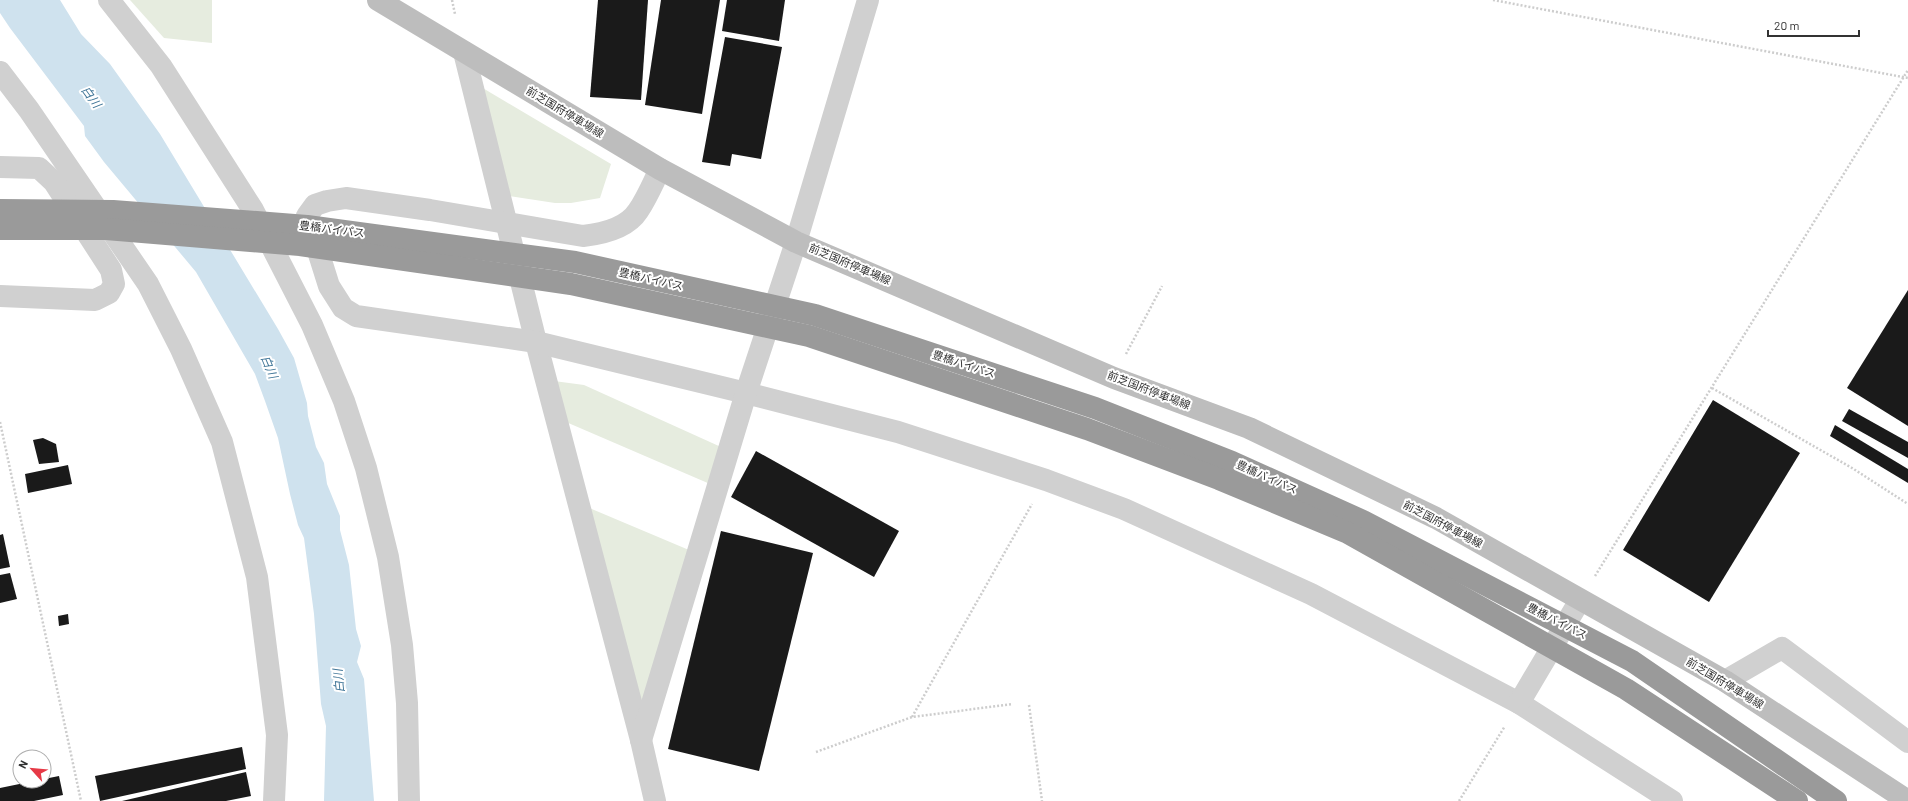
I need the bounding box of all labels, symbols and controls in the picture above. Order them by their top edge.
scale bar [1768,12,1859,38]
text: 20 m [1774,18,1800,32]
water label: 白川 [79,83,106,112]
street label: 前芝国府停車場線 [524,83,606,140]
street label: 豊橋バイパス [299,218,365,239]
street label: 前芝国府停車場線 [807,240,893,287]
street label: 豊橋バイパス [618,265,685,292]
street label: 豊橋バイパス [931,347,997,380]
water label: 白川 [259,353,282,382]
street label: 前芝国府停車場線 [1106,368,1193,411]
street label: 豊橋バイパス [1235,457,1300,496]
street label: 前芝国府停車場線 [1401,497,1485,550]
street label: 豊橋バイパス [1525,600,1589,641]
street label: 前芝国府停車場線 [1684,654,1766,711]
water label: 白川 [330,666,346,694]
north arrow [12,749,52,789]
text: N [15,758,30,770]

